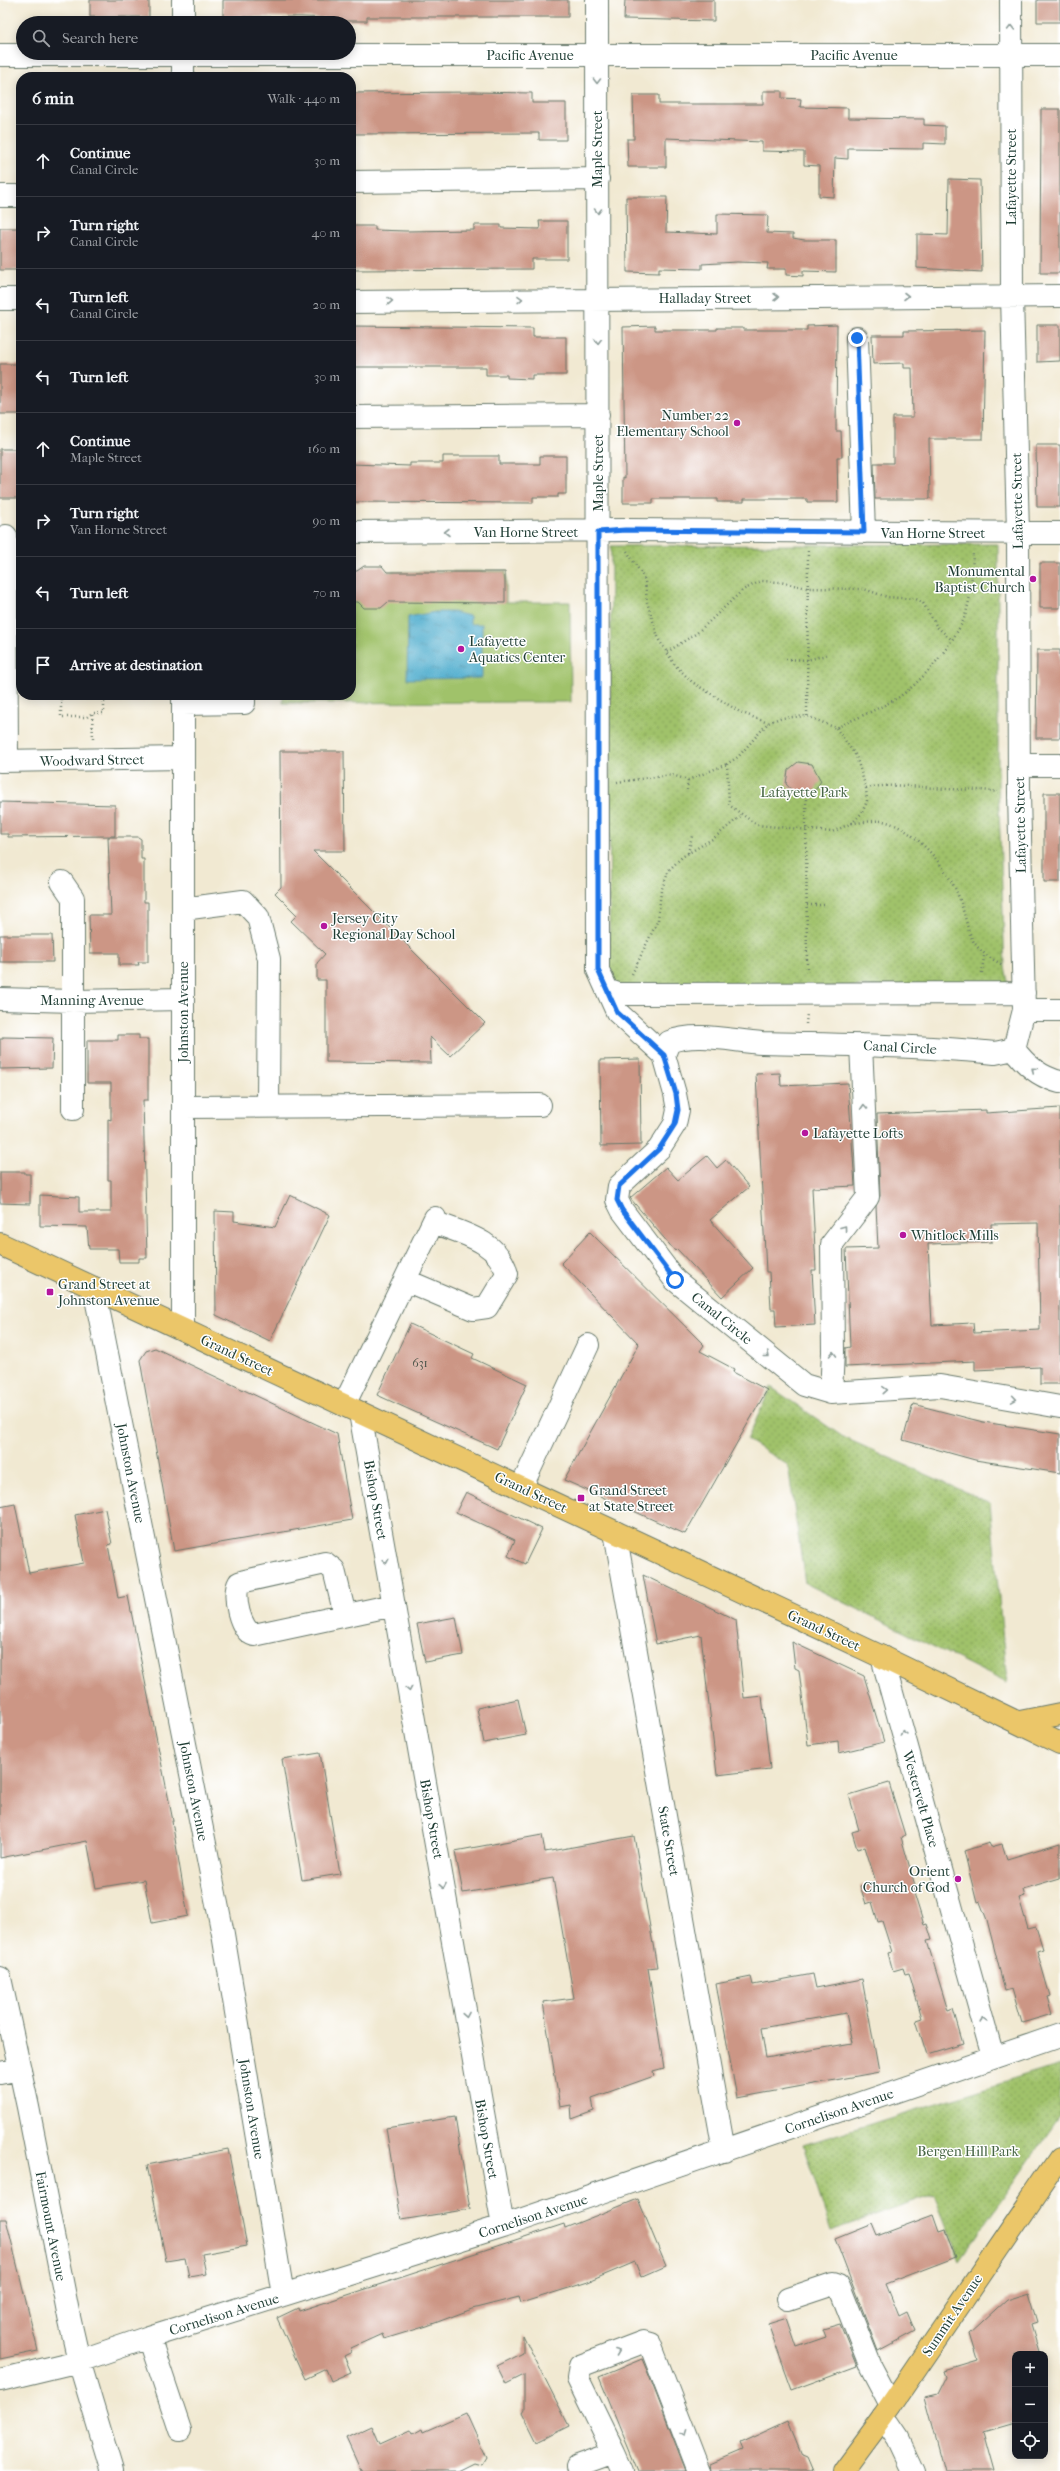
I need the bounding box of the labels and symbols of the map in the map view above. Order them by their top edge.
one-way arrow [1007,25,1015,31]
street label: Pacific Avenue [486,47,574,64]
street label: Pacific Avenue [810,47,898,64]
one-way arrow [593,78,601,84]
street label: Maple Street [589,110,606,188]
street label: Lafayette Street [1003,129,1020,225]
one-way arrow [594,208,602,214]
street label: Halladay Street [658,290,752,307]
one-way arrow [903,292,909,300]
one-way arrow [773,293,779,301]
one-way arrow [517,295,523,303]
one-way arrow [387,297,393,305]
route end [848,329,866,347]
one-way arrow [594,338,602,344]
place label: Number 22 Elementary School [616,407,729,440]
marker: Number 22 Elementary School [732,418,742,428]
street label: Maple Street [590,434,607,512]
street label: Lafayette Street [1008,452,1027,550]
street label: Van Horne Street [473,524,578,541]
street label: Van Horne Street [880,525,985,542]
one-way arrow [444,528,450,536]
place label: Monumental Baptist Church [935,563,1025,596]
marker: Monumental Baptist Church [1028,574,1038,584]
place label: Lafayette Aquatics Center [468,633,565,666]
marker: Lafayette Aquatics Center [456,644,466,654]
street label: Woodward Street [39,751,144,770]
street label: Lafayette Street [1011,776,1030,874]
park label: Lafayette Park [760,784,849,801]
place label: Jersey City Regional Day School [331,910,456,943]
marker: Jersey City Regional Day School [319,921,329,931]
street label: Johnston Avenue [175,961,192,1064]
street label: Manning Avenue [40,992,144,1009]
street label: Canal Circle [863,1037,937,1058]
one-way arrow [1031,1067,1039,1074]
one-way arrow [859,1104,868,1110]
place label: Lafayette Lofts [813,1125,903,1142]
marker: Lafayette Lofts [800,1128,810,1138]
one-way arrow [839,1226,846,1233]
place label: Whitlock Mills [910,1227,999,1244]
marker: Whitlock Mills [898,1230,908,1240]
route start [666,1271,684,1289]
place label: Grand Street at Johnston Avenue [57,1276,160,1309]
marker: Grand Street at Johnston Avenue [45,1287,55,1297]
street label: Canal Circle [688,1289,756,1348]
street label: Grand Street [198,1331,276,1380]
one-way arrow [763,1351,770,1358]
one-way arrow [829,1351,837,1357]
house number: 631 [412,1356,428,1370]
one-way arrow [882,1386,888,1394]
one-way arrow [1011,1394,1017,1403]
street label: Johnston Avenue [112,1421,149,1525]
street label: Bishop Street [360,1459,391,1541]
street label: Grand Street [492,1468,570,1517]
place label: Grand Street at State Street [589,1482,674,1515]
marker: Grand Street at State Street [576,1493,586,1503]
one-way arrow [382,1558,390,1565]
street label: Grand Street [785,1606,863,1655]
one-way arrow [404,1686,413,1693]
one-way arrow [899,1729,908,1736]
street label: Johnston Avenue [175,1739,212,1843]
street label: Westervelt Place [898,1748,942,1850]
street label: Bishop Street [416,1778,447,1860]
street label: State Street [654,1805,683,1877]
place label: Orient Church of God [863,1863,950,1896]
marker: Orient Church of God [953,1874,963,1884]
one-way arrow [439,1883,447,1890]
one-way arrow [461,2011,469,2018]
one-way arrow [979,2016,987,2023]
street label: Johnston Avenue [235,2057,268,2161]
street label: Cornelison Avenue [783,2085,896,2138]
street label: Bishop Street [471,2098,502,2180]
park label: Bergen Hill Park [917,2143,1019,2160]
street label: Fairmount Avenue [32,2170,70,2283]
street label: Cornelison Avenue [476,2191,590,2242]
street label: Summit Avenue [919,2271,986,2360]
street label: Cornelison Avenue [167,2290,281,2339]
one-way arrow [613,2349,620,2357]
one-way arrow [679,2429,687,2436]

